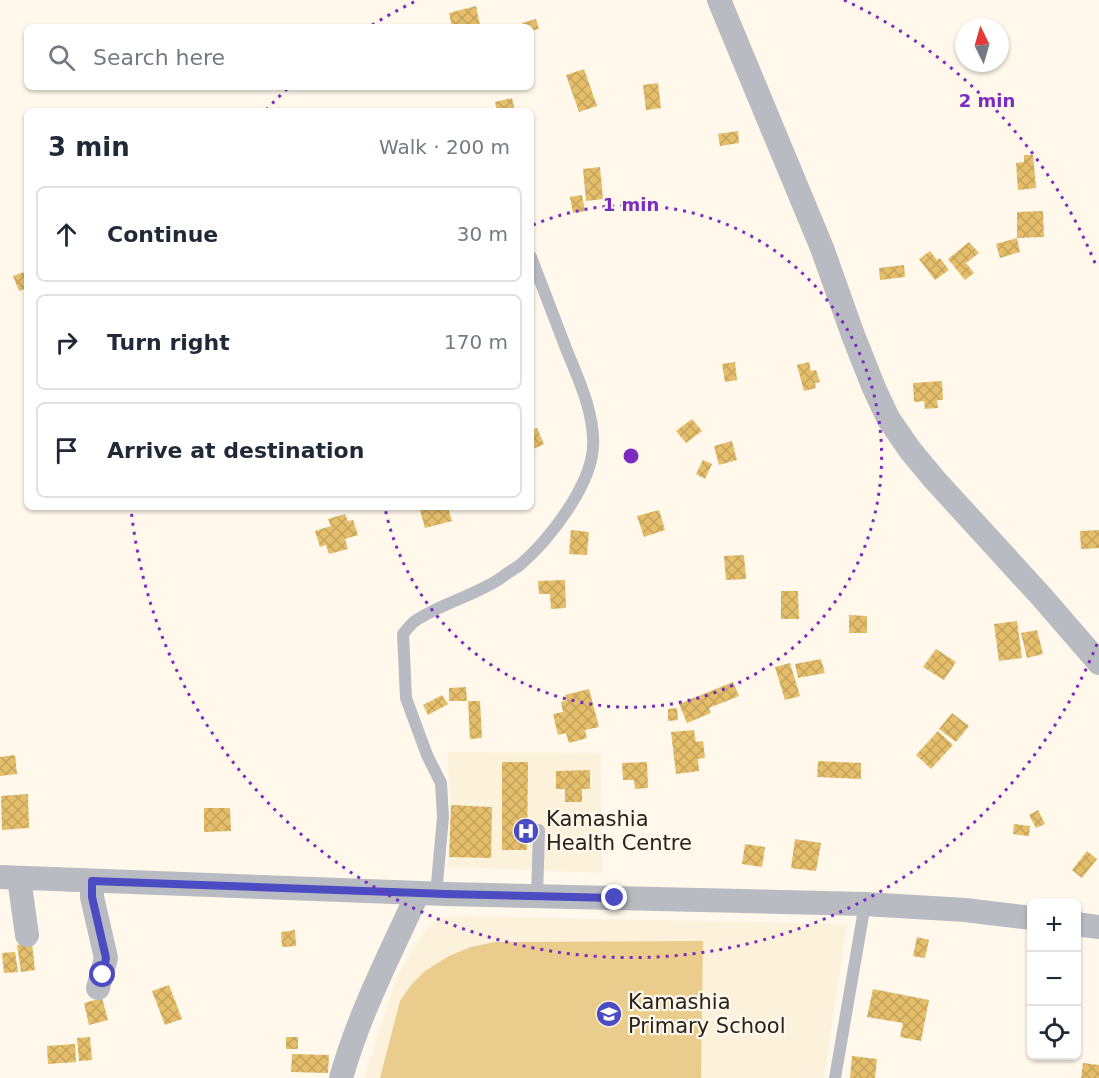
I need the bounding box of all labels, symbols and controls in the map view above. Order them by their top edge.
north arrow [955,18,1009,72]
search box [24,24,534,90]
icon: search [45,41,78,74]
text: Search here [93,45,225,70]
text: 2 min [959,90,1015,111]
text: 3 min [48,132,130,162]
text: Walk · 200 m [379,135,510,159]
text: 1 min [603,194,659,215]
icon: ahead [50,218,83,251]
text: Continue [107,222,218,247]
text: 30 m [457,222,508,246]
icon: right [50,326,83,359]
text: Turn right [107,330,230,355]
text: 170 m [444,330,508,354]
icon: arrive [50,434,83,467]
text: Arrive at destination [107,438,364,463]
centre of rings [621,446,641,466]
place label: Kamashia Health Centre [546,807,692,855]
hospital icon: Kamashia Health Centre [511,816,541,846]
route end [601,884,627,910]
map controls [1027,898,1081,1060]
button: + [1027,898,1081,952]
button: − [1027,952,1081,1006]
route start [89,961,115,987]
place label: Kamashia Primary School [628,990,786,1038]
school or university icon: Kamashia Primary School [594,999,624,1029]
button: locate [1027,1006,1081,1060]

